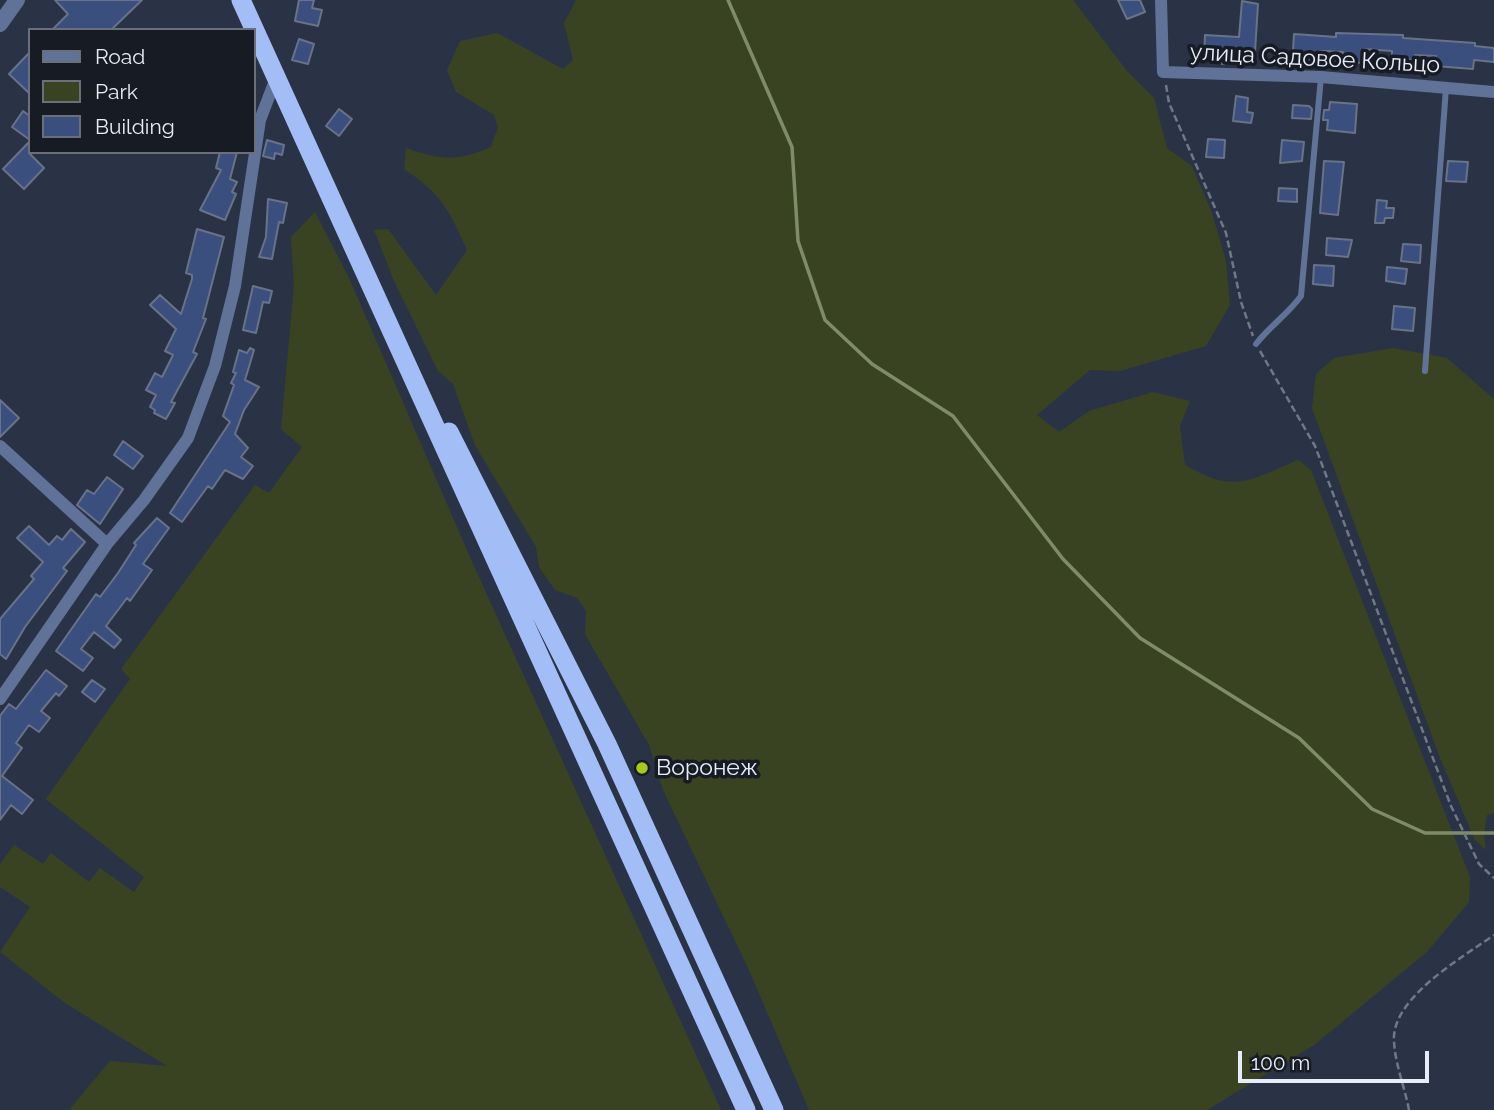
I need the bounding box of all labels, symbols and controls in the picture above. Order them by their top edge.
legend [28,28,256,154]
street label: улица Садовое Кольцо [1189,39,1441,79]
text: Road [95,44,145,69]
text: Park [95,79,138,104]
text: Building [95,114,175,139]
place label: Воронеж [656,754,758,782]
marker: Воронеж [634,760,650,776]
scale bar [1242,1036,1433,1080]
text: 100 m [1251,1050,1310,1075]

